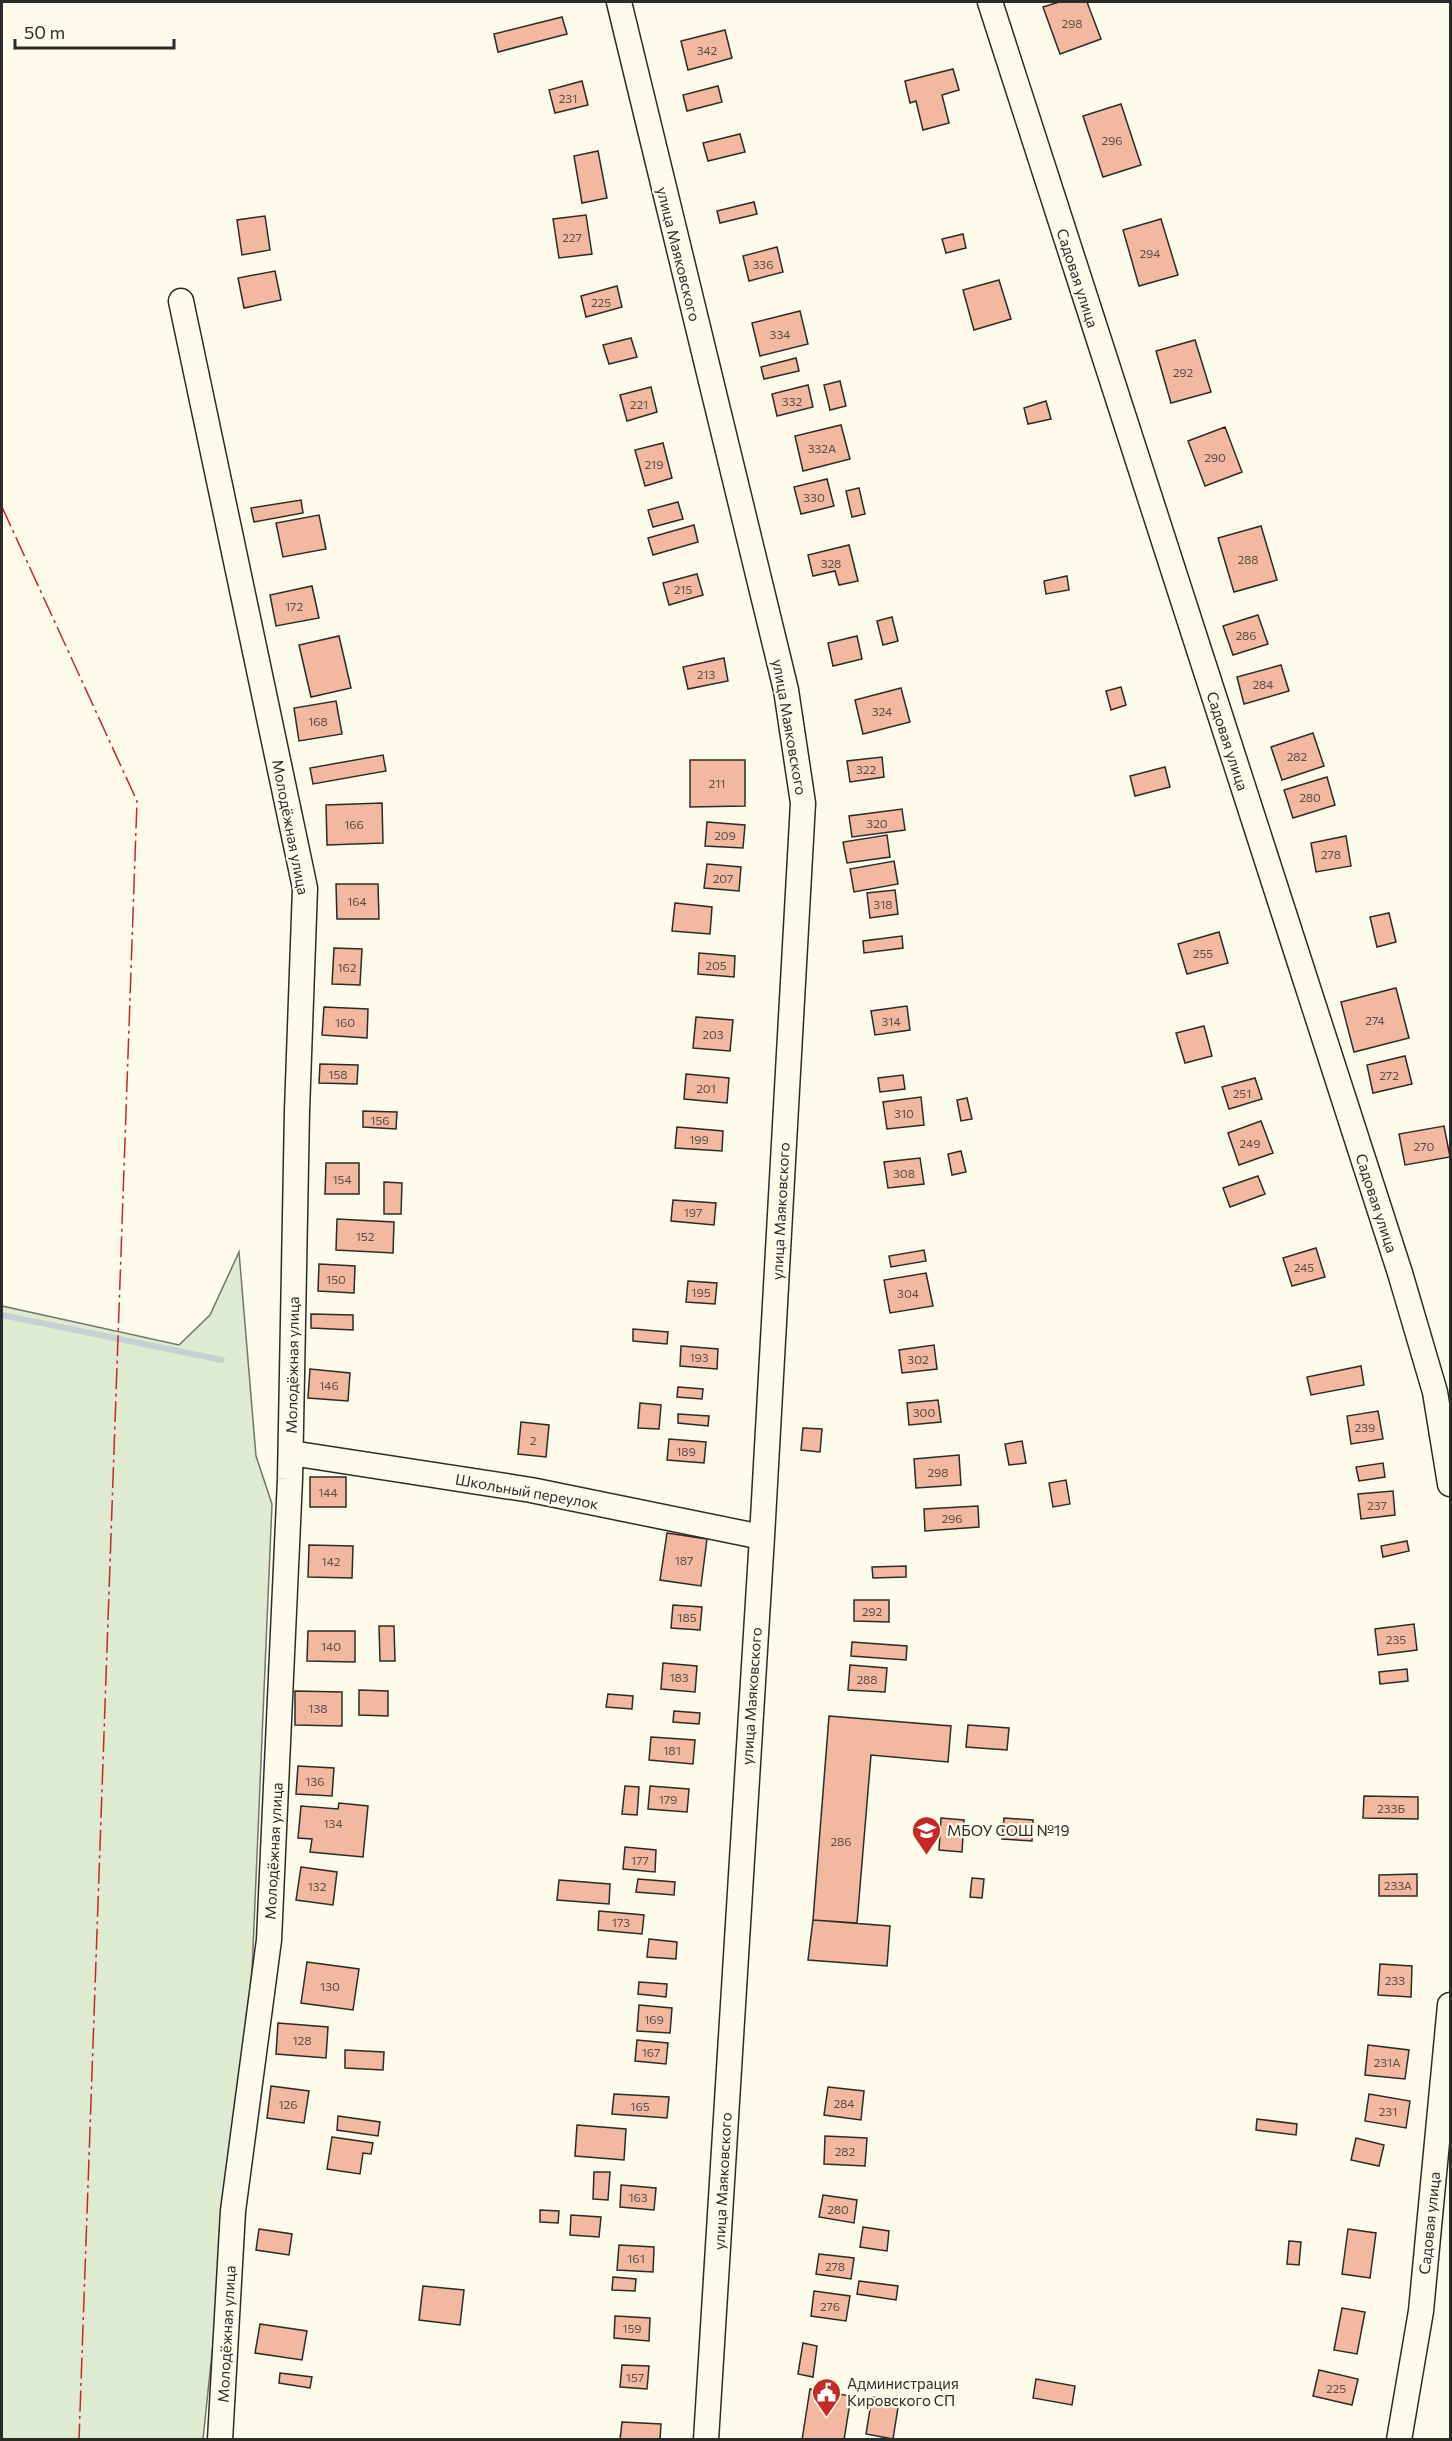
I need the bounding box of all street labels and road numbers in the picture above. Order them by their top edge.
street label: улица Маяковского [654,185,704,323]
street label: Садовая улица [1053,226,1103,330]
street label: улица Маяковского [769,658,811,796]
street label: Садовая улица [1203,689,1253,793]
street label: Молодёжная улица [269,758,313,896]
street label: улица Маяковского [767,1142,793,1280]
street label: Садовая улица [1352,1151,1402,1255]
street label: Молодёжная улица [282,1296,302,1434]
street label: Школьный переулок [454,1470,600,1512]
street label: улица Маяковского [737,1627,765,1765]
street label: Молодёжная улица [260,1782,286,1920]
street label: улица Маяковского [709,2112,735,2250]
street label: Садовая улица [1415,2171,1443,2275]
street label: Молодёжная улица [213,2265,239,2403]

